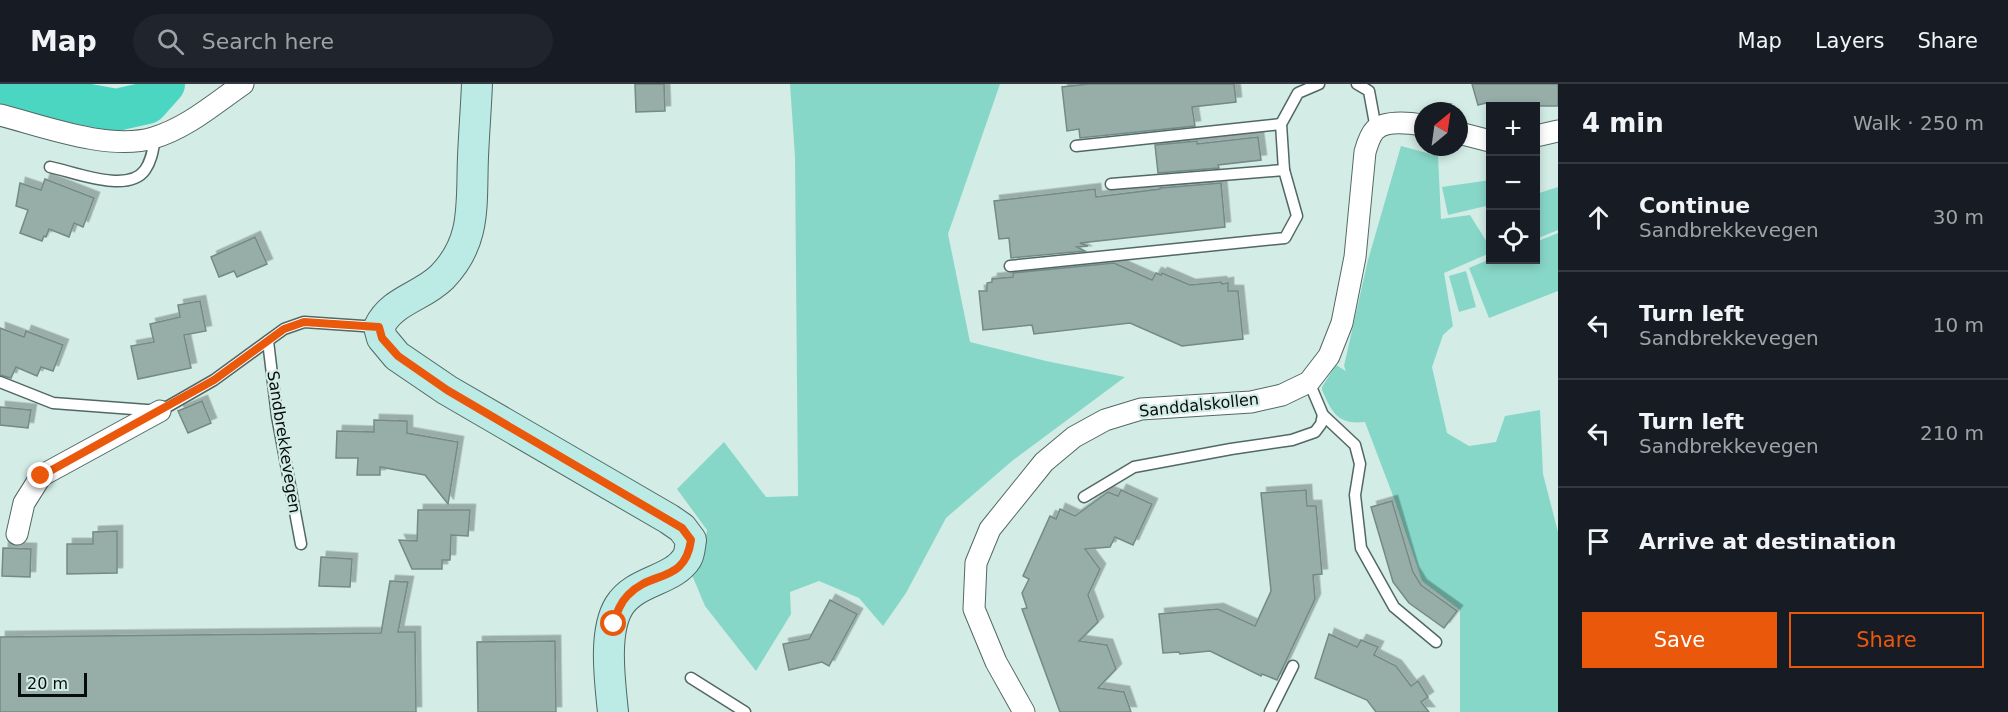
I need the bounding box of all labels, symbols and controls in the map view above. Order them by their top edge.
search box [133,14,553,68]
text: Map [30,25,97,58]
icon: search [154,25,187,58]
text: Search here [202,29,334,54]
text: Map [1738,29,1782,53]
text: Layers [1815,29,1884,53]
text: Share [1917,29,1978,53]
north arrow [1414,102,1468,156]
map controls [1486,102,1540,264]
button: + [1486,102,1540,156]
text: 4 min [1582,108,1664,138]
text: Walk · 250 m [1853,111,1984,135]
button: − [1486,156,1540,210]
text: Continue [1639,193,1750,218]
icon: ahead [1582,201,1615,234]
text: 30 m [1933,205,1984,229]
button: locate [1486,210,1540,264]
text: Sandbrekkevegen [1639,218,1819,242]
text: Turn left [1639,301,1744,326]
icon: left [1582,309,1615,342]
text: 10 m [1933,313,1984,337]
text: Sandbrekkevegen [1639,326,1819,350]
street label: Sandbrekkevegen [263,370,305,514]
street label: Sanddalskollen [1138,389,1260,421]
text: Turn left [1639,409,1744,434]
icon: left [1582,417,1615,450]
text: 210 m [1920,421,1984,445]
text: Sandbrekkevegen [1639,434,1819,458]
route end [27,462,53,488]
icon: arrive [1582,525,1615,558]
text: Arrive at destination [1639,529,1896,554]
route start [600,610,626,636]
button: Save [1582,612,1777,668]
button: Share [1789,612,1984,668]
scale bar [18,670,87,698]
text: 20 m [27,674,68,693]

